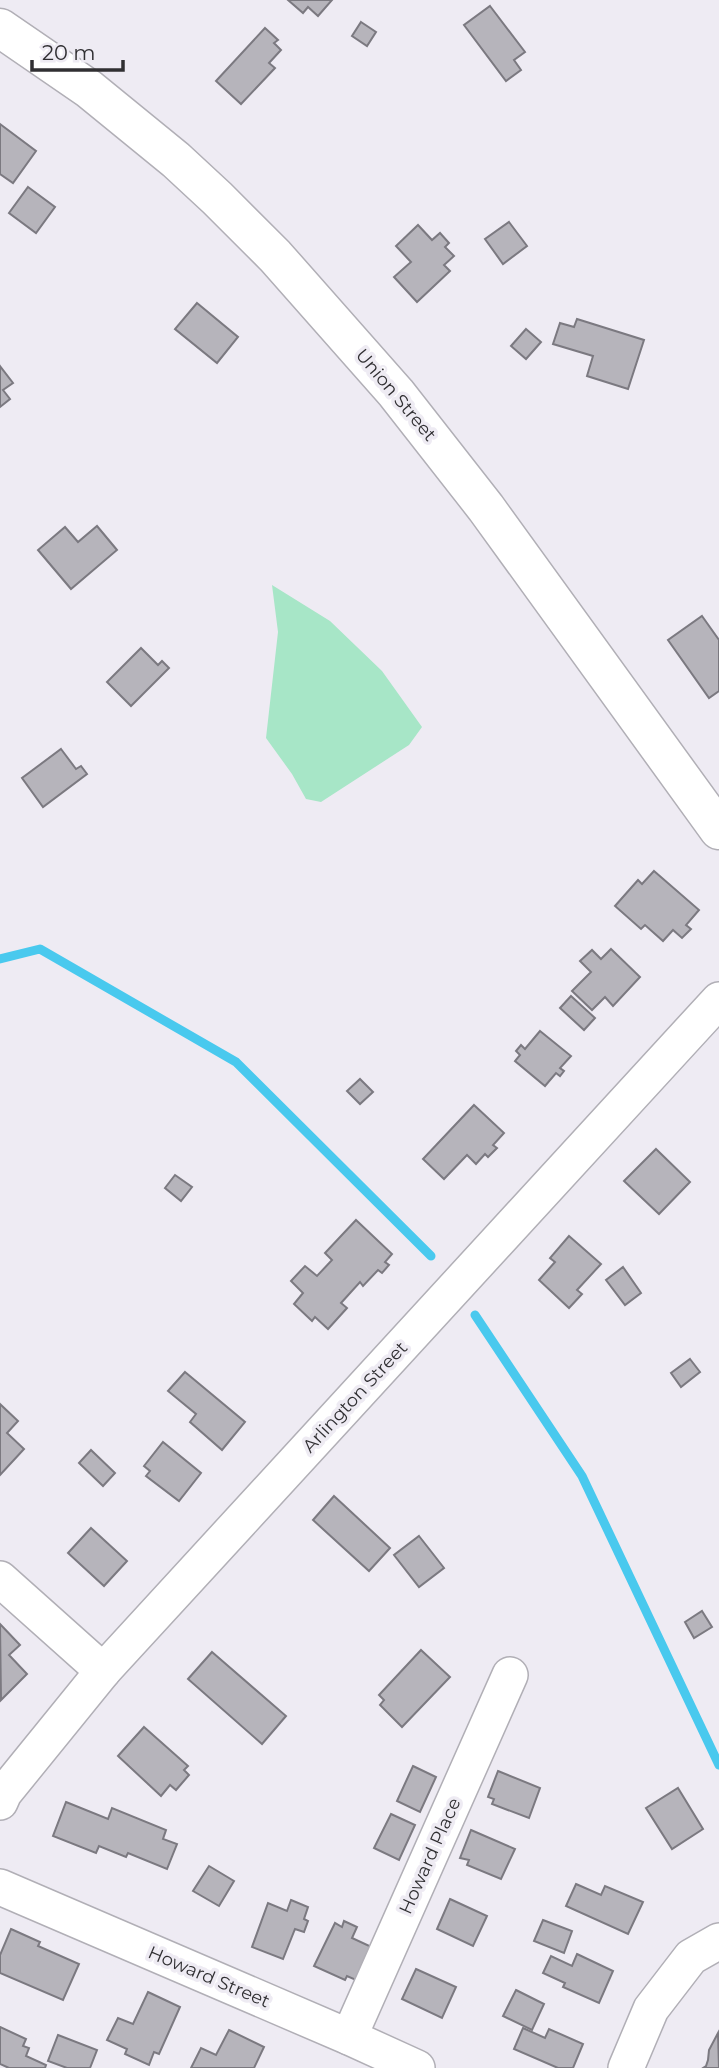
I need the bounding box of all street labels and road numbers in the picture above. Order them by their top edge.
street label: Union Street [351,344,441,446]
street label: Arlington Street [298,1337,412,1457]
street label: Howard Place [395,1794,465,1918]
street label: Howard Street [145,1941,273,2013]

